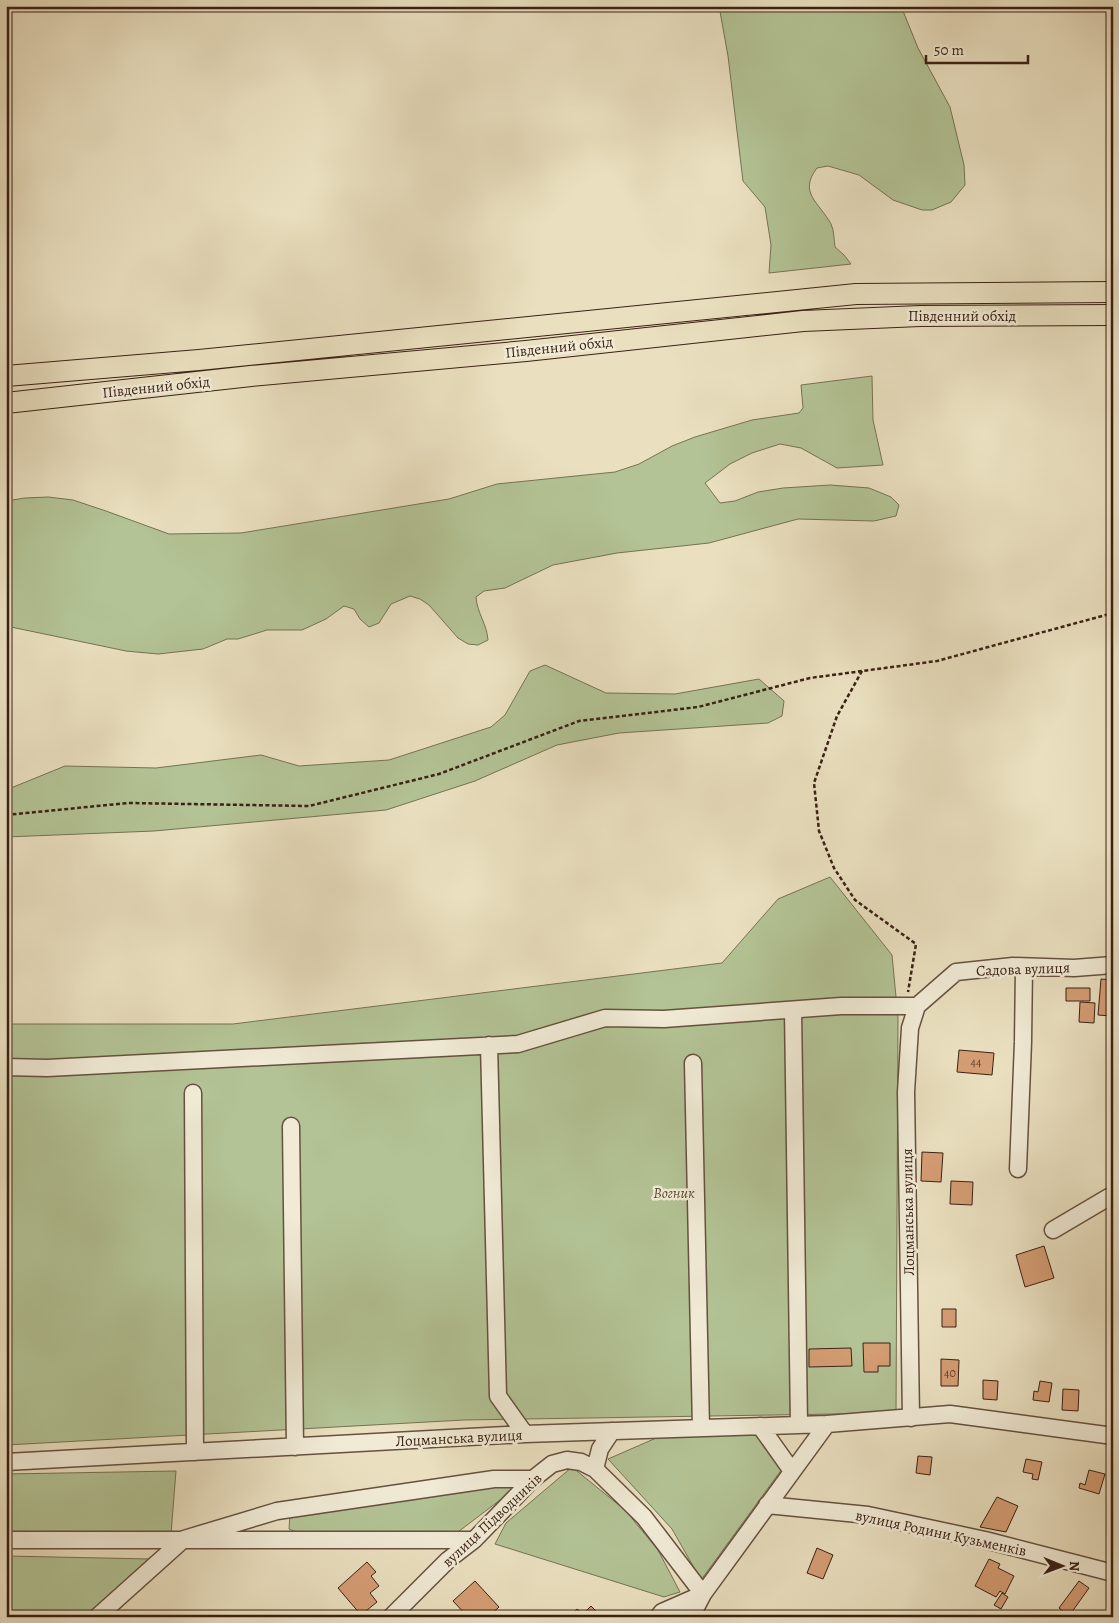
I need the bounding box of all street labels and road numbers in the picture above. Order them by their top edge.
street label: Південний обхід [908,306,1016,326]
street label: Південний обхід [504,331,614,363]
street label: Південний обхід [101,371,211,403]
street label: Садова вулиця [976,957,1070,981]
street label: Лоцманська вулиця [897,1148,919,1276]
street label: Лоцманська вулиця [395,1425,523,1451]
street label: вулиця Підводників [438,1469,546,1571]
street label: вулиця Родини Кузьменків [854,1505,1028,1561]

